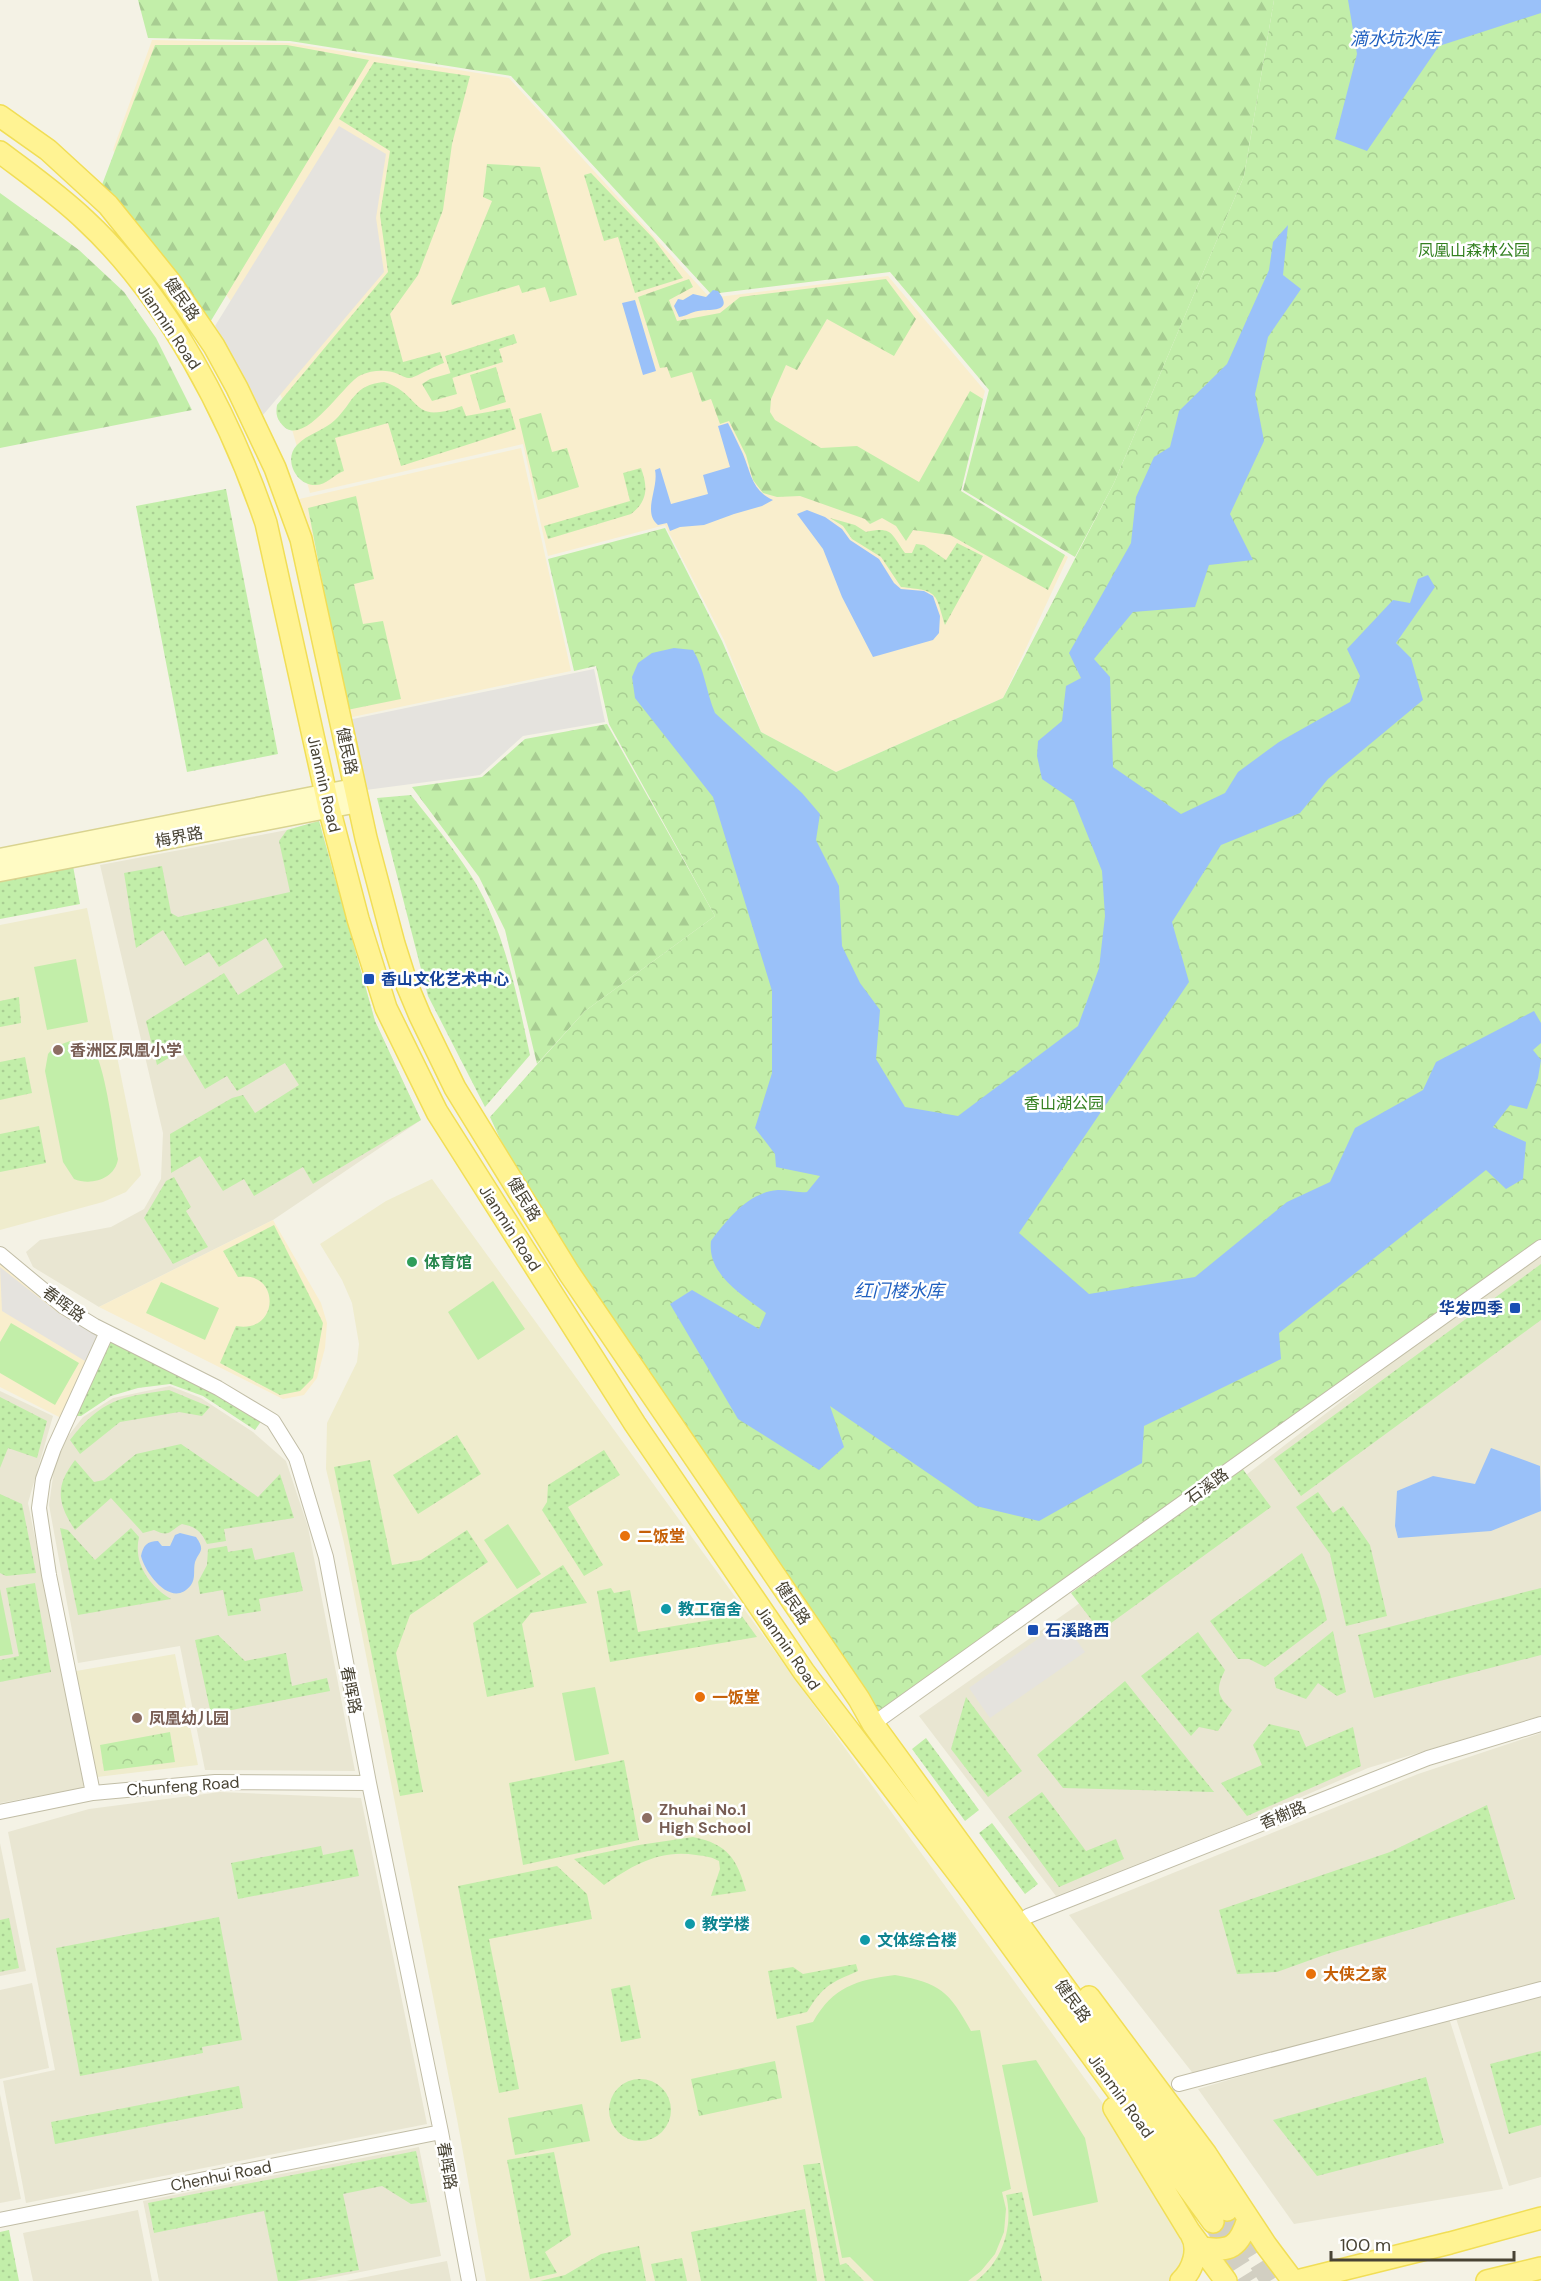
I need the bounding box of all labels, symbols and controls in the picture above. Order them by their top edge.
water label: 滴水坑水库 [1350,27,1443,51]
park label: 凤凰山森林公园 [1418,240,1530,261]
street label: 健民路 [160,273,204,325]
street label: Jianmin Road [133,280,205,374]
street label: 健民路 [332,725,362,777]
street label: Jianmin Road [303,734,345,834]
street label: 梅界路 [153,822,205,852]
place label: 香山文化艺术中心 [381,969,509,990]
marker: 香山文化艺术中心 [362,972,376,986]
place label: 香洲区凤凰小学 [70,1040,182,1061]
marker: 香洲区凤凰小学 [51,1043,65,1057]
park label: 香山湖公园 [1024,1093,1104,1114]
street label: 健民路 [503,1173,545,1225]
street label: Jianmin Road [474,1181,546,1275]
place label: 体育馆 [424,1252,472,1273]
marker: 体育馆 [405,1255,419,1269]
water label: 红门楼水库 [854,1279,947,1303]
street label: 春晖路 [38,1281,90,1327]
place label: 华发四季 [1439,1298,1503,1319]
marker: 华发四季 [1508,1301,1522,1315]
street label: 石溪路 [1181,1463,1233,1509]
place label: 二饭堂 [637,1526,685,1547]
marker: 二饭堂 [618,1529,632,1543]
street label: 健民路 [771,1577,815,1629]
place label: 教工宿舍 [678,1599,742,1620]
marker: 教工宿舍 [659,1602,673,1616]
street label: Jianmin Road [751,1602,825,1694]
place label: 石溪路西 [1045,1620,1109,1641]
marker: 石溪路西 [1026,1623,1040,1637]
street label: 春晖路 [336,1664,366,1716]
place label: 一饭堂 [712,1687,760,1708]
marker: 一饭堂 [693,1690,707,1704]
place label: 凤凰幼儿园 [149,1708,229,1729]
marker: 凤凰幼儿园 [130,1711,144,1725]
street label: Chunfeng Road [126,1772,240,1800]
street label: 香榭路 [1257,1796,1309,1834]
place label: Zhuhai No.1 High School [659,1799,751,1838]
marker: Zhuhai No.1 High School [640,1811,654,1825]
place label: 教学楼 [702,1914,750,1935]
marker: 教学楼 [683,1917,697,1931]
place label: 文体综合楼 [877,1930,957,1951]
marker: 文体综合楼 [858,1933,872,1947]
place label: 大侠之家 [1323,1964,1387,1985]
marker: 大侠之家 [1304,1967,1318,1981]
street label: 健民路 [1050,1975,1096,2027]
street label: Jianmin Road [1084,2050,1158,2142]
street label: 春晖路 [432,2141,462,2191]
street label: Chenhui Road [169,2156,273,2196]
scale bar [1331,2224,1514,2262]
text: 100 m [1340,2233,1391,2257]

